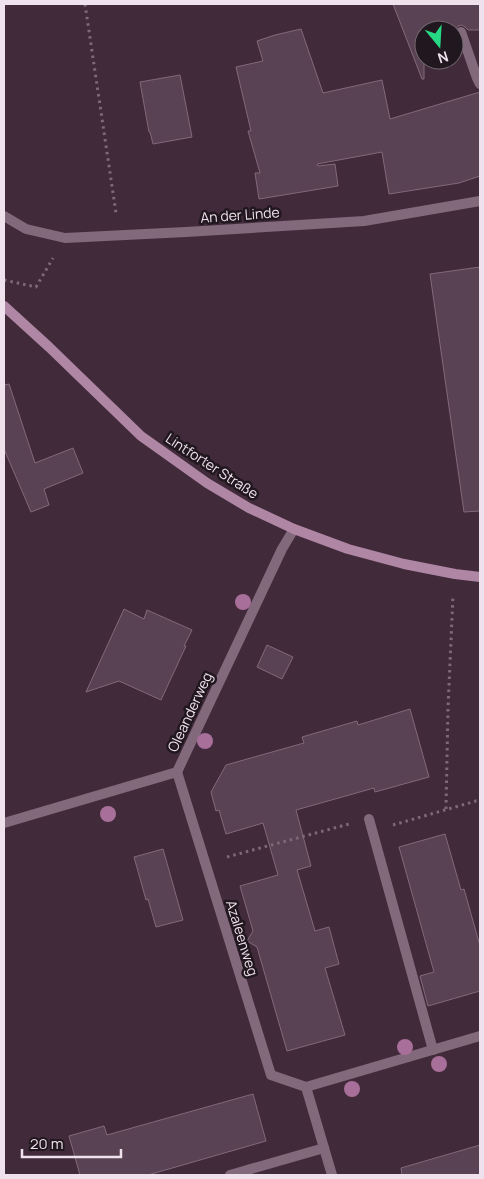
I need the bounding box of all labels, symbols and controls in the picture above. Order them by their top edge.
north arrow [414,20,464,70]
text: N [435,47,451,68]
street label: An der Linde [200,202,280,227]
street label: Lintforter Straße [162,428,262,503]
street label: Oleanderweg [163,669,216,755]
street label: Azaleenweg [222,898,263,978]
scale bar [22,1126,121,1158]
text: 20 m [30,1133,63,1154]

